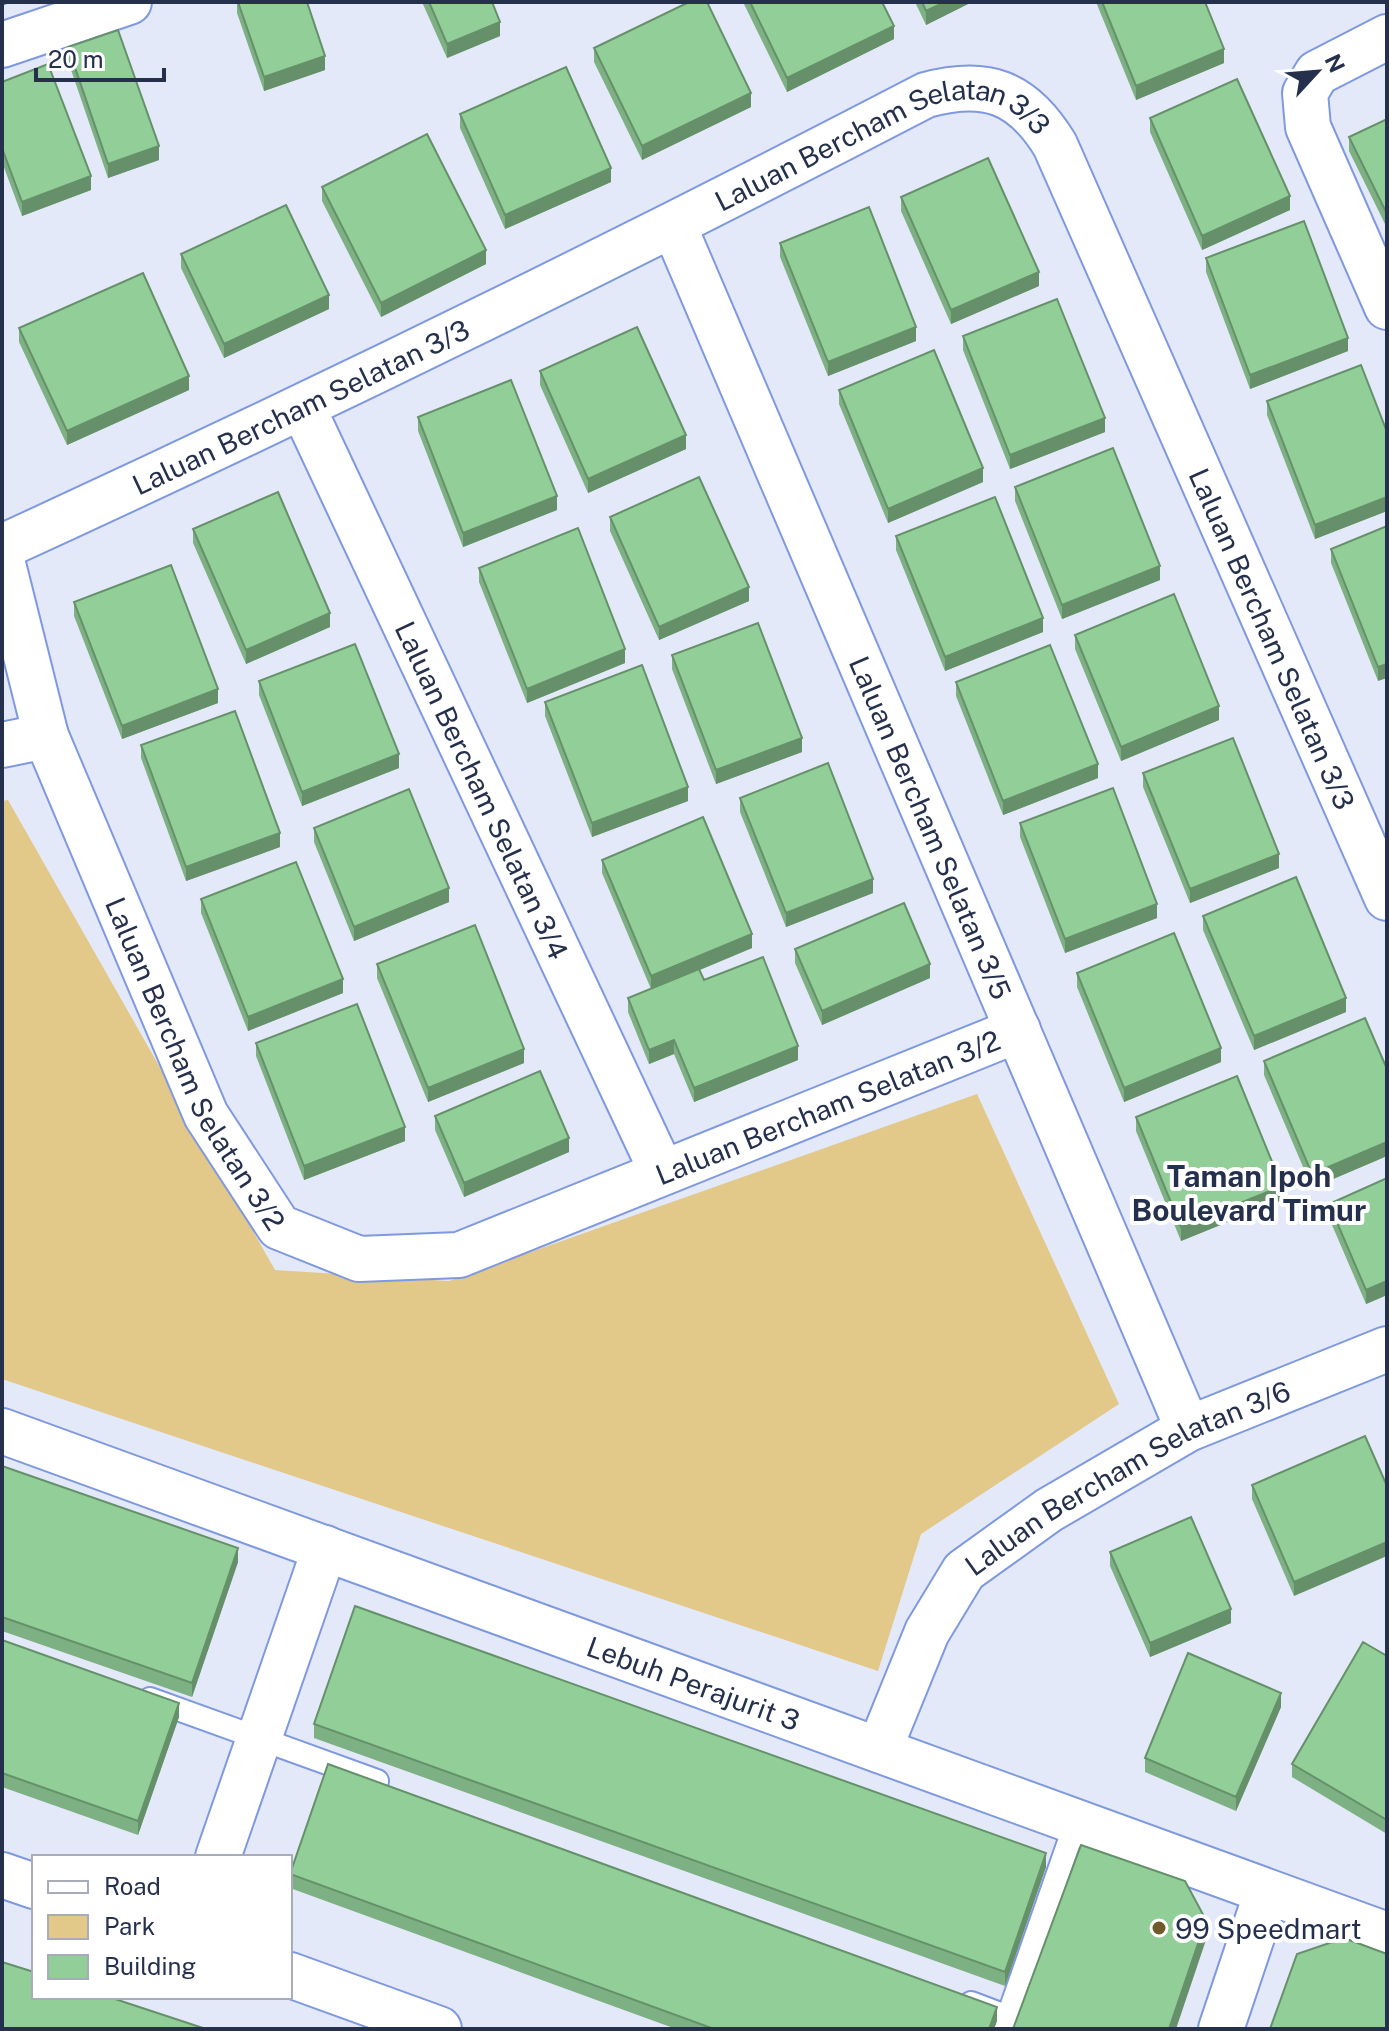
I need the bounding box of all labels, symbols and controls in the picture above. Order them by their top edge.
scale bar [36,32,164,82]
north arrow [1277,32,1357,112]
text: 20 m [48,45,104,73]
text: N [1320,50,1350,77]
street label: Laluan Bercham Selatan 3/3 [709,72,1058,217]
street label: Laluan Bercham Selatan 3/3 [127,312,474,501]
street label: Laluan Bercham Selatan 3/3 [1183,463,1362,814]
street label: Laluan Bercham Selatan 3/4 [389,616,576,964]
street label: Laluan Bercham Selatan 3/5 [843,651,1019,1004]
street label: Laluan Bercham Selatan 3/2 [99,892,293,1236]
street label: Laluan Bercham Selatan 3/2 [650,1023,1005,1191]
district label: Taman Ipoh Boulevard Timur [1132,1158,1366,1228]
street label: Laluan Bercham Selatan 3/6 [958,1373,1295,1582]
street label: Lebuh Perajurit 3 [583,1629,805,1736]
legend [32,1855,292,1999]
text: Road [104,1872,161,1900]
text: Park [104,1912,155,1940]
place label: 99 Speedmart [1175,1912,1362,1945]
marker: 99 Speedmart [1150,1919,1168,1937]
text: Building [104,1952,196,1980]

